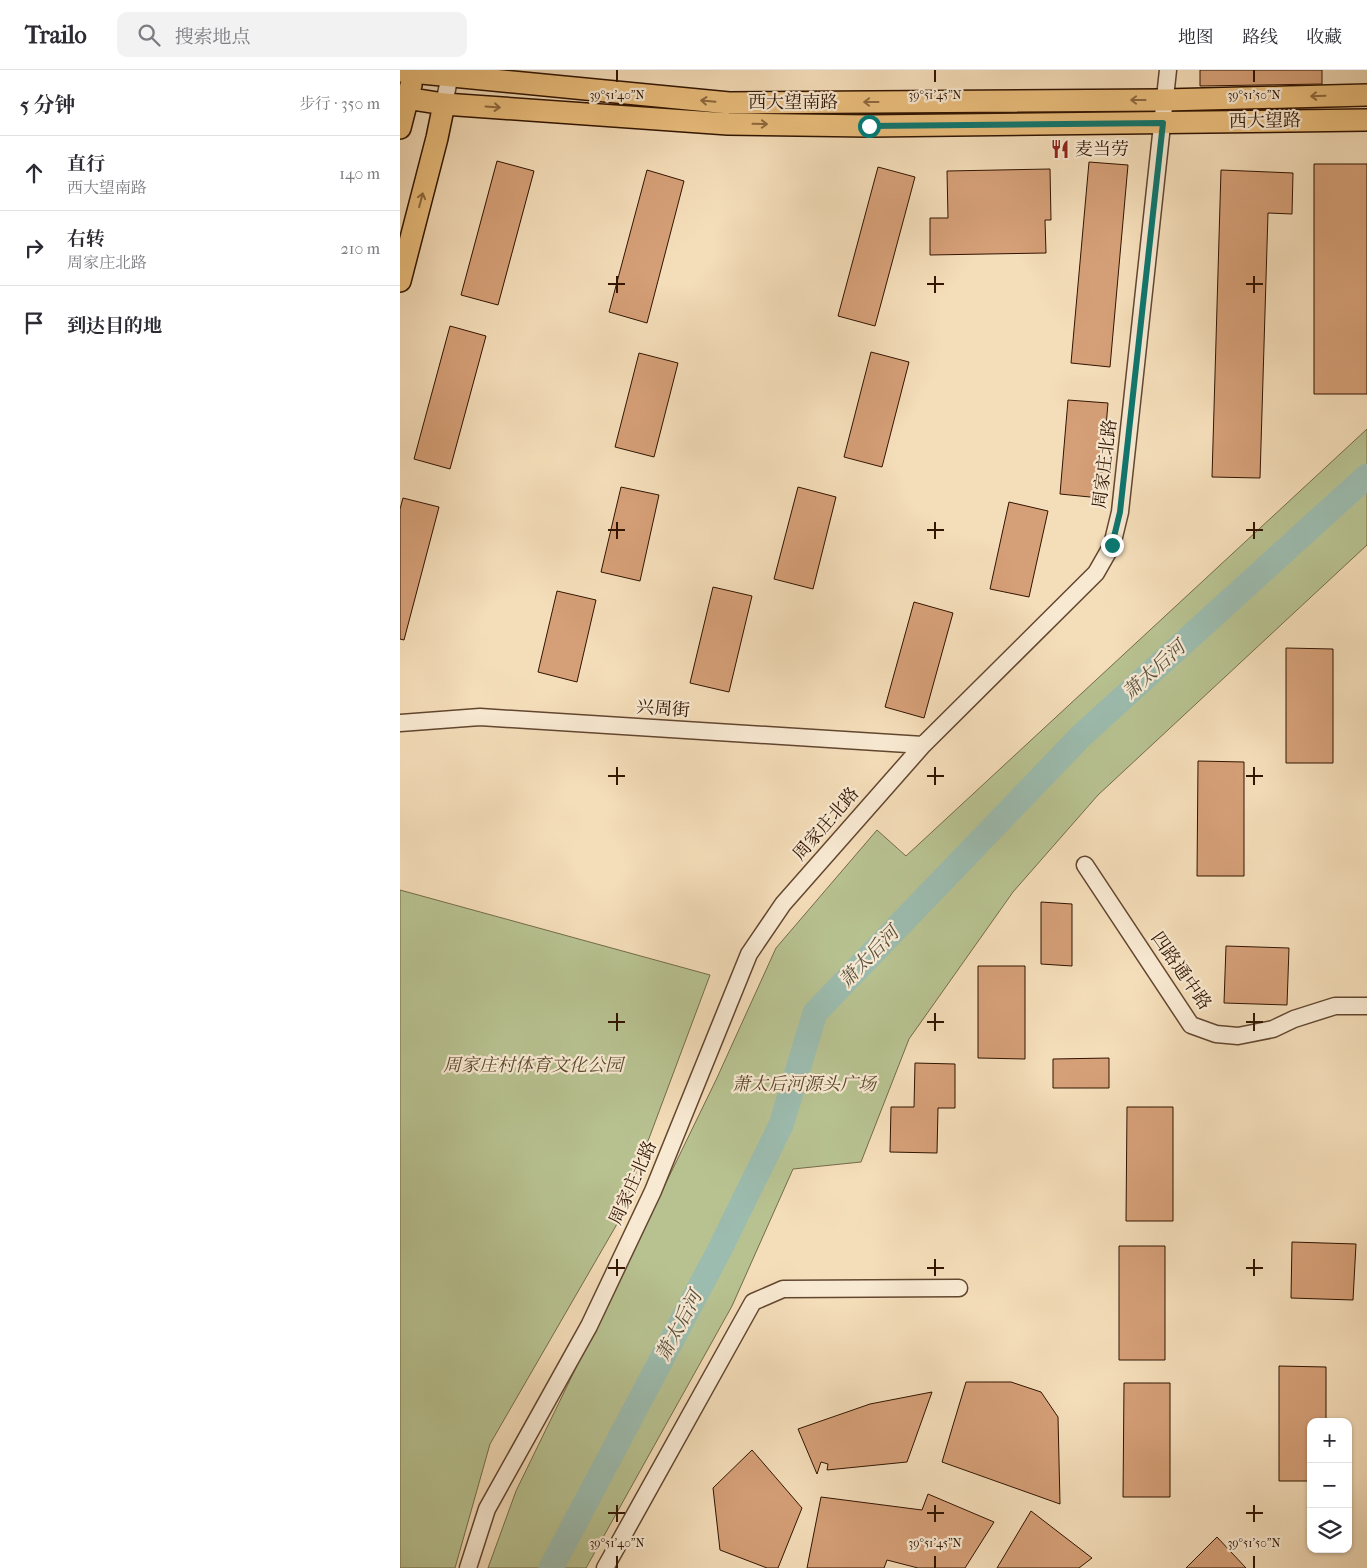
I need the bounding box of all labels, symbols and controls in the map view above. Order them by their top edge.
search box [117,12,467,57]
text: Trailo [25,21,87,49]
icon: search [135,21,163,49]
text: 搜索地点 [175,26,251,48]
text: 地图 [1178,27,1214,48]
text: 路线 [1242,27,1278,48]
text: 收藏 [1306,27,1342,48]
text: 39°51'40"N [589,88,645,102]
text: 39°51'45"N [908,88,962,102]
text: 39°51'50"N [1227,88,1281,102]
one-way arrow [1311,91,1327,101]
street label: 西大望南路 [748,92,838,113]
text: 5 分钟 [20,93,76,117]
text: 步行 · 350 m [299,94,380,113]
one-way arrow [1131,95,1147,105]
one-way arrow [701,96,717,106]
one-way arrow [863,97,880,107]
one-way arrow [485,102,501,112]
street label: 西大望路 [1229,110,1301,132]
route start [858,115,881,138]
one-way arrow [752,120,768,129]
restaurant icon: 麦当劳 [1049,138,1071,160]
place label: 麦当劳 [1075,139,1129,160]
text: 直行 [67,153,105,175]
icon: ahead [20,159,48,187]
text: 140 m [339,164,380,183]
text: 西大望南路 [67,178,147,197]
one-way arrow [417,192,426,208]
text: 右转 [67,228,105,250]
icon: right [20,234,48,262]
text: 210 m [341,239,380,258]
text: 周家庄北路 [67,253,147,272]
icon: arrive [20,309,48,337]
text: 到达目的地 [67,315,162,337]
street label: 周家庄北路 [1089,418,1121,510]
route end [1101,534,1124,557]
water label: 萧太后河 [1118,634,1192,704]
street label: 兴周街 [635,697,691,721]
street label: 周家庄北路 [789,783,863,865]
water label: 萧太后河 [835,920,905,992]
street label: 四路通中路 [1147,928,1215,1014]
park label: 周家庄村体育文化公园 [443,1055,626,1076]
park label: 萧太后河源头广场 [732,1074,878,1095]
street label: 周家庄北路 [605,1138,661,1228]
water label: 萧太后河 [651,1285,708,1365]
map controls [1307,1418,1352,1553]
button: + [1307,1418,1352,1463]
button: − [1307,1463,1352,1508]
button: layers [1307,1508,1352,1553]
text: 39°51'40"N [589,1536,645,1550]
text: 39°51'45"N [908,1536,962,1550]
text: 39°51'50"N [1227,1536,1281,1550]

